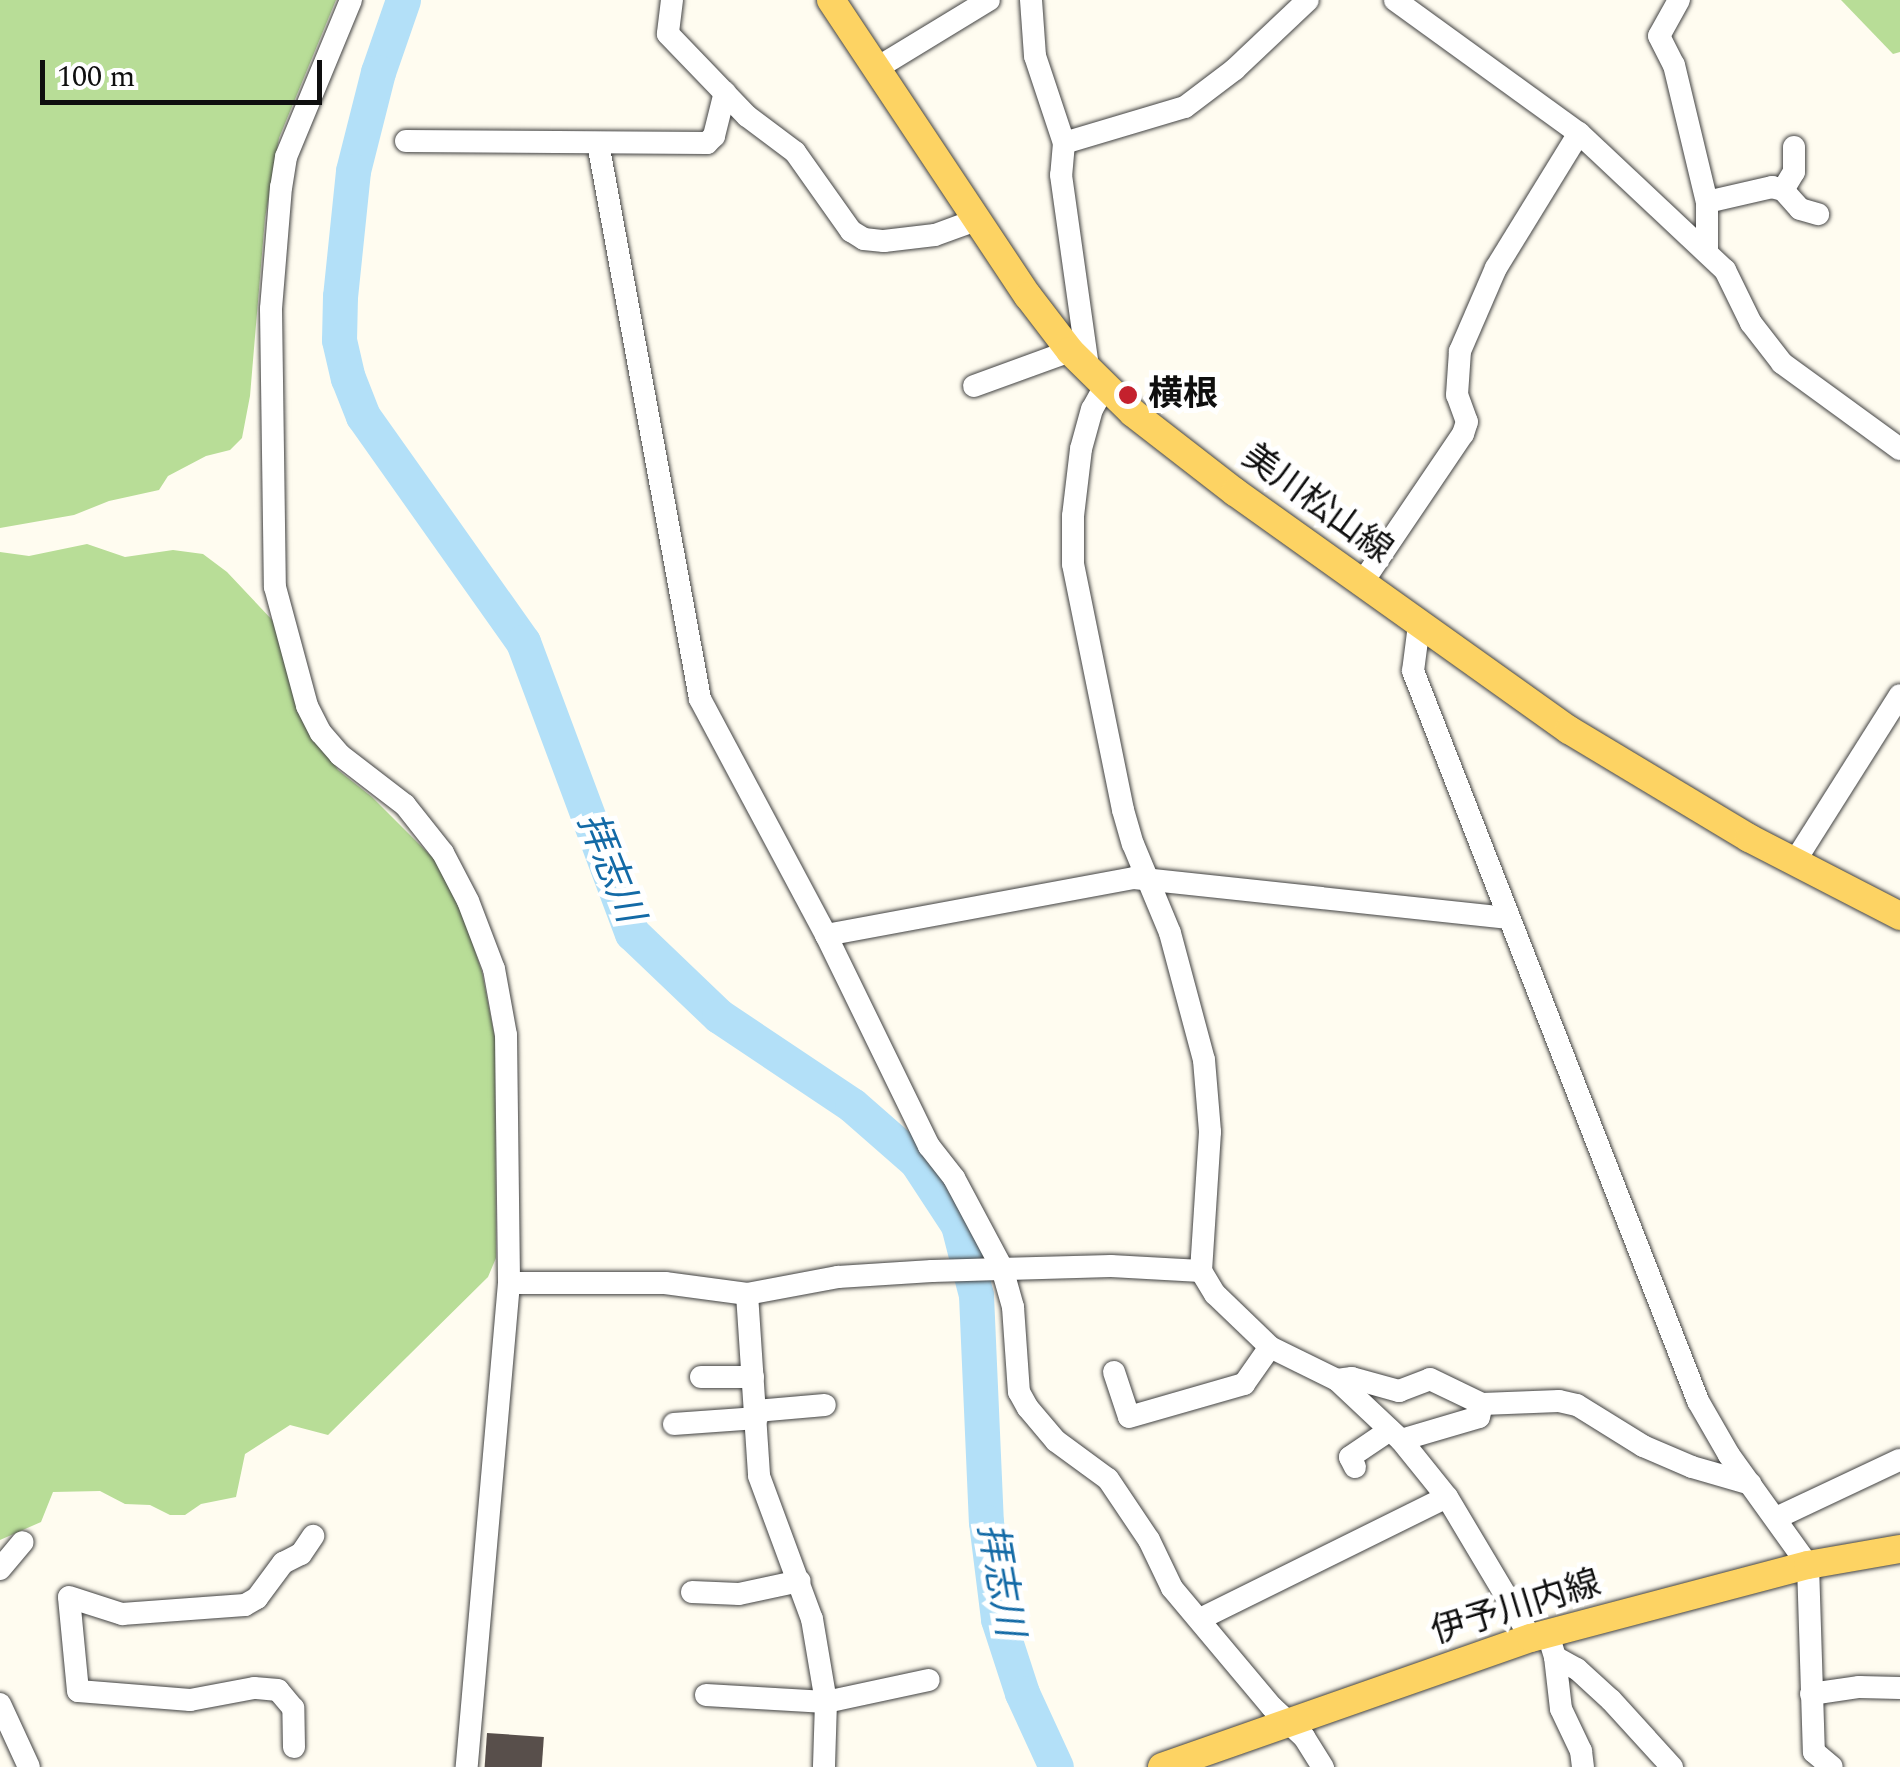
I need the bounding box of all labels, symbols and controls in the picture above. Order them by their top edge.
scale bar [45,40,328,102]
text: 100 m [57,54,135,100]
place label: 横根 [1148,374,1218,416]
marker: 横根 [1117,384,1139,406]
street label: 美川松山線 [1234,436,1400,572]
water label: 拝志川 [567,807,651,929]
water label: 拝志川 [967,1520,1031,1640]
street label: 伊予川内線 [1426,1562,1606,1654]

